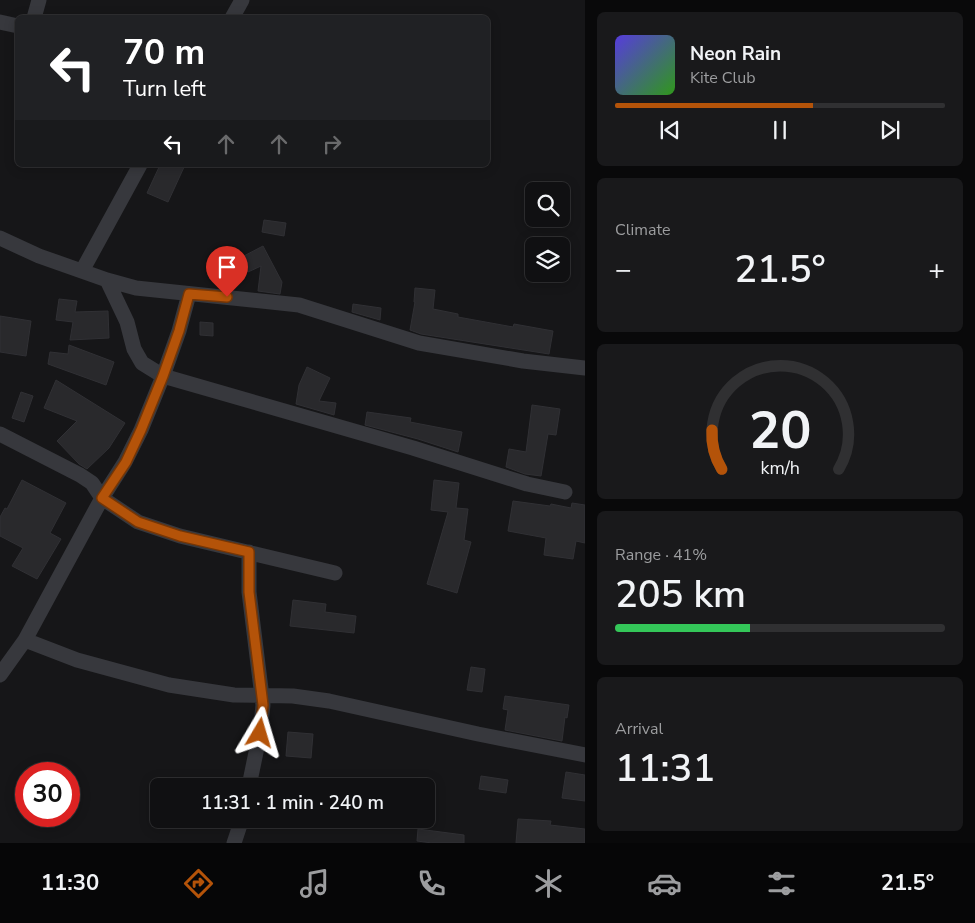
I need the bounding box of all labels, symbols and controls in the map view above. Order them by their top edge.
text: 70 m [123,29,205,76]
icon: left [40,35,105,100]
text: Neon Rain [690,41,781,67]
text: Kite Club [690,67,756,89]
text: Turn left [123,74,206,104]
icon: previous [656,116,684,144]
icon: pause [766,116,794,144]
icon: next [876,116,904,144]
icon: left [159,130,187,158]
icon: ahead [212,130,240,158]
icon: ahead [265,130,293,158]
icon: right [318,130,346,158]
map controls [525,182,570,282]
button: search [525,182,570,227]
text: Climate [615,219,670,241]
button: layers [525,237,570,282]
text: 21.5° [734,244,826,295]
pin [206,246,248,297]
text: − [615,251,632,289]
text: + [928,251,945,289]
icon: arrive [213,253,241,281]
text: 20 [749,395,811,466]
text: km/h [760,456,800,480]
text: Range · 41% [615,544,707,566]
text: 205 km [615,569,746,620]
position arrow [233,706,285,758]
text: Arrival [615,718,663,740]
text: 11:31 [615,743,715,794]
speed limit sign: 30 [15,762,80,827]
text: 11:31 · 1 min · 240 m [201,790,384,816]
icon: directions [181,866,216,901]
icon: music [297,866,332,901]
icon: phone [414,866,449,901]
icon: climate [531,866,566,901]
icon: car [647,866,682,901]
icon: filters [764,866,799,901]
text: 11:30 [41,868,99,898]
text: 21.5° [881,868,934,898]

